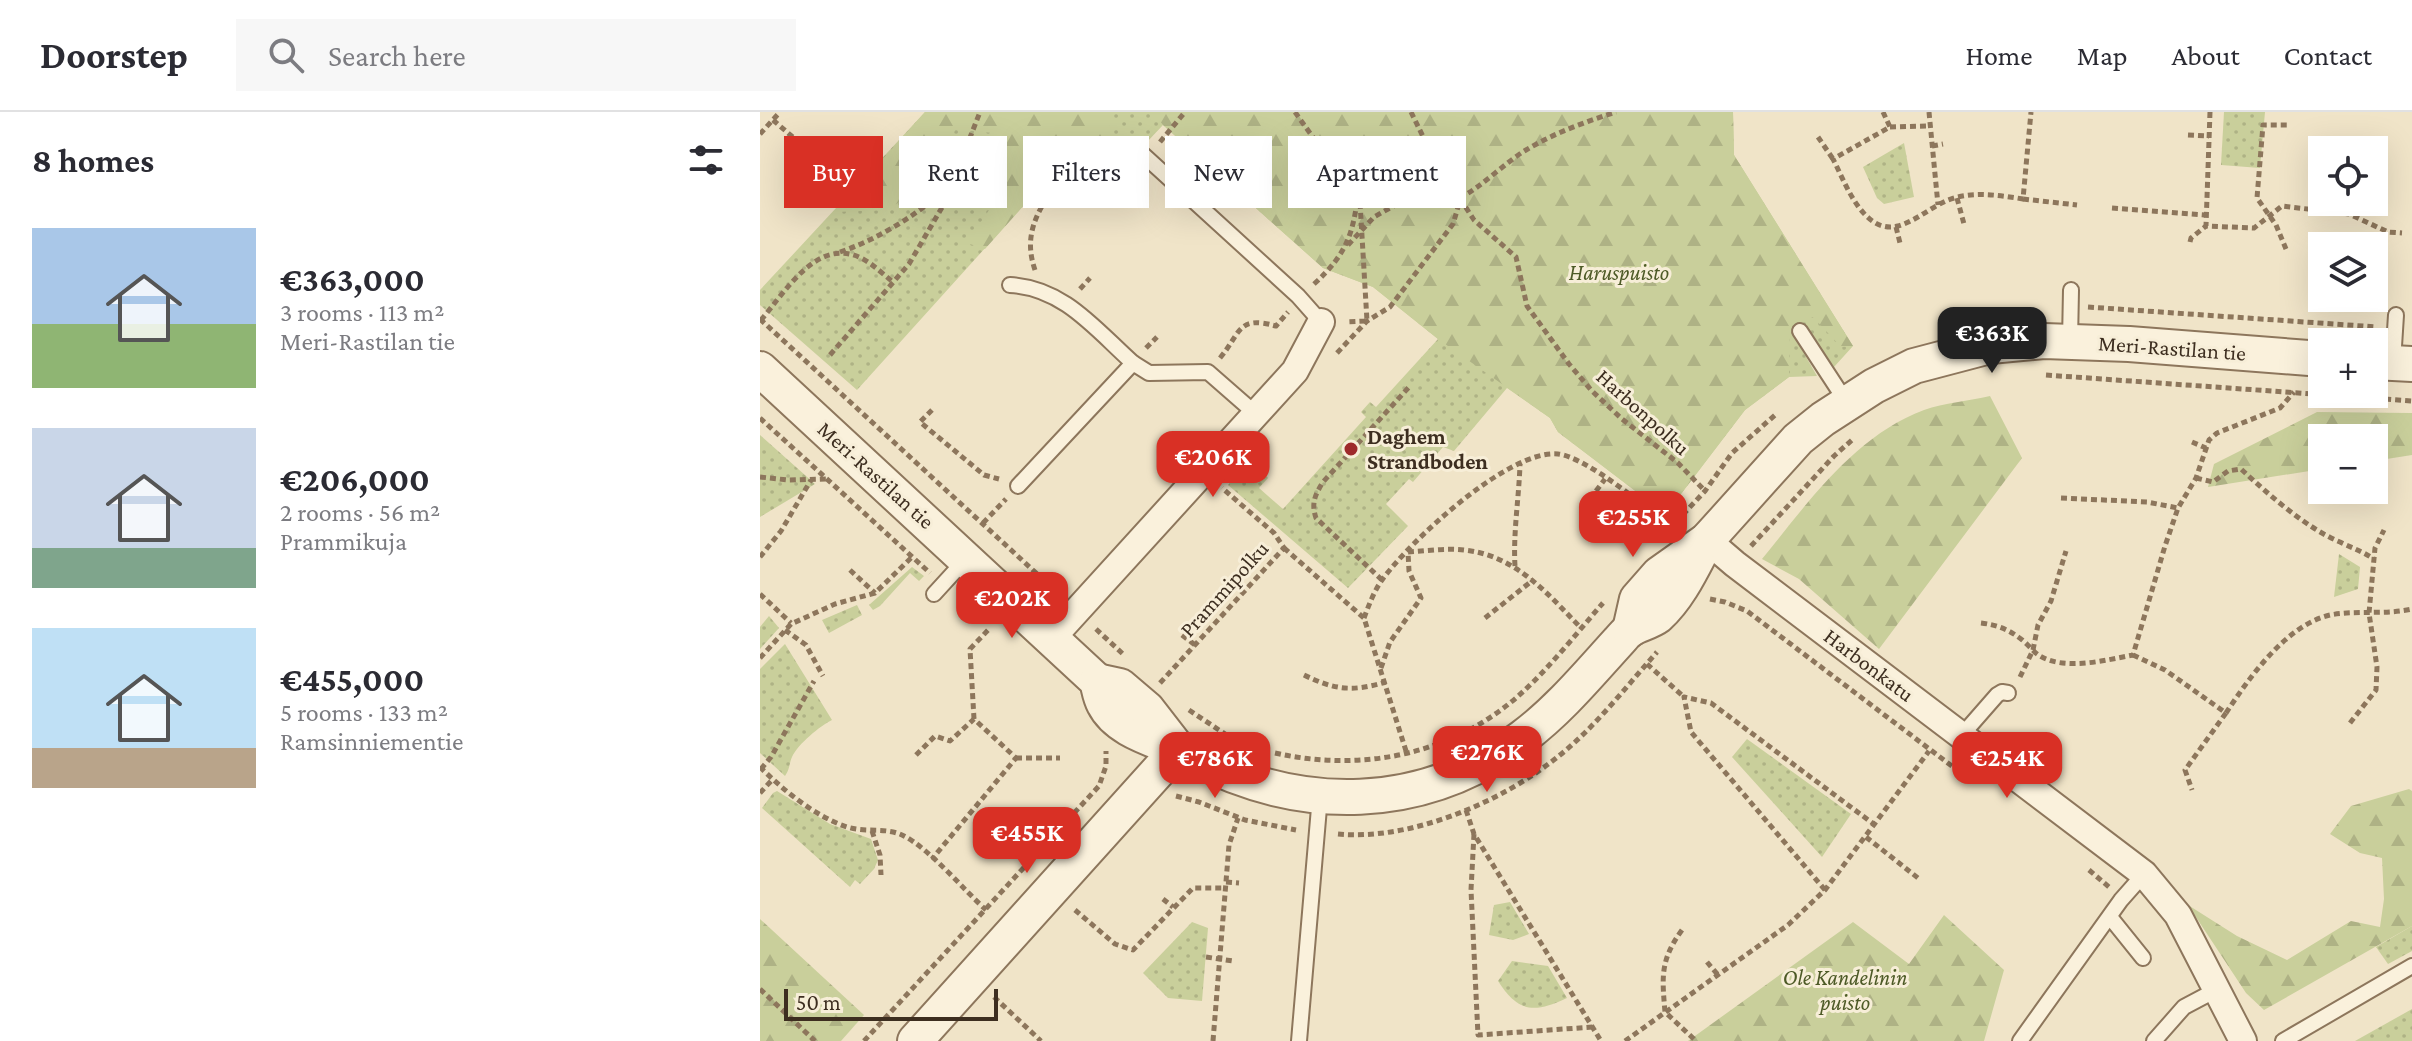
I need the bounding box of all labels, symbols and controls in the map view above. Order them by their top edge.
search box [236,19,796,91]
icon: search [264,33,308,77]
text: Doorstep [40,34,188,76]
text: Search here [328,39,466,72]
text: Home [1966,40,2033,71]
text: Map [2077,40,2128,71]
text: About [2172,40,2240,71]
text: Contact [2284,40,2372,71]
chip: Buy [784,136,883,208]
chip: Rent [899,136,1007,208]
chip: Filters [1023,136,1149,208]
chip: New [1165,136,1272,208]
chip: Apartment [1288,136,1466,208]
map controls [2308,136,2388,504]
button: locate [2308,136,2388,216]
icon: filters [684,138,728,182]
text: 8 homes [32,142,154,179]
button: layers [2308,232,2388,312]
icon: home [96,260,192,356]
park label: Haruspuisto [1569,260,1669,285]
text: €363,000 [280,261,425,298]
text: 3 rooms · 113 m² [280,298,444,327]
pin: €363K [1936,307,2048,375]
text: €363K [1956,318,2028,347]
text: Meri-Rastilan tie [280,327,455,356]
button: + [2308,328,2388,408]
street label: Meri-Rastilan tie [2097,330,2247,366]
street label: Harbonpolku [1591,364,1695,461]
street label: Meri-Rastilan tie [813,416,939,534]
place label: Daghem Strandboden [1367,424,1488,474]
button: − [2308,424,2388,504]
pin: €206K [1157,431,1269,499]
marker: Daghem Strandboden [1342,440,1360,458]
text: €206K [1175,442,1251,471]
icon: home [96,460,192,556]
text: €206,000 [280,461,430,498]
pin: €255K [1577,491,1689,559]
text: 2 rooms · 56 m² [280,498,440,527]
text: €255K [1597,502,1669,531]
text: Prammikuja [280,527,407,556]
street label: Prammipolku [1175,536,1274,642]
pin: €202K [956,572,1068,640]
text: €202K [974,583,1050,612]
street label: Harbonkatu [1819,623,1919,707]
icon: home [96,660,192,756]
text: €455,000 [280,661,424,698]
text: 5 rooms · 133 m² [280,698,448,727]
pin: €276K [1431,726,1543,794]
text: Ramsinniementie [280,727,463,756]
pin: €786K [1159,732,1271,800]
pin: €254K [1951,732,2063,800]
text: €276K [1451,737,1523,766]
text: €786K [1177,743,1253,772]
text: €254K [1970,743,2044,772]
pin: €455K [971,807,1083,875]
text: €455K [991,818,1063,847]
park label: Ole Kandelinin puisto [1783,965,1907,1015]
scale bar [784,985,998,1021]
text: 50 m [796,990,841,1015]

